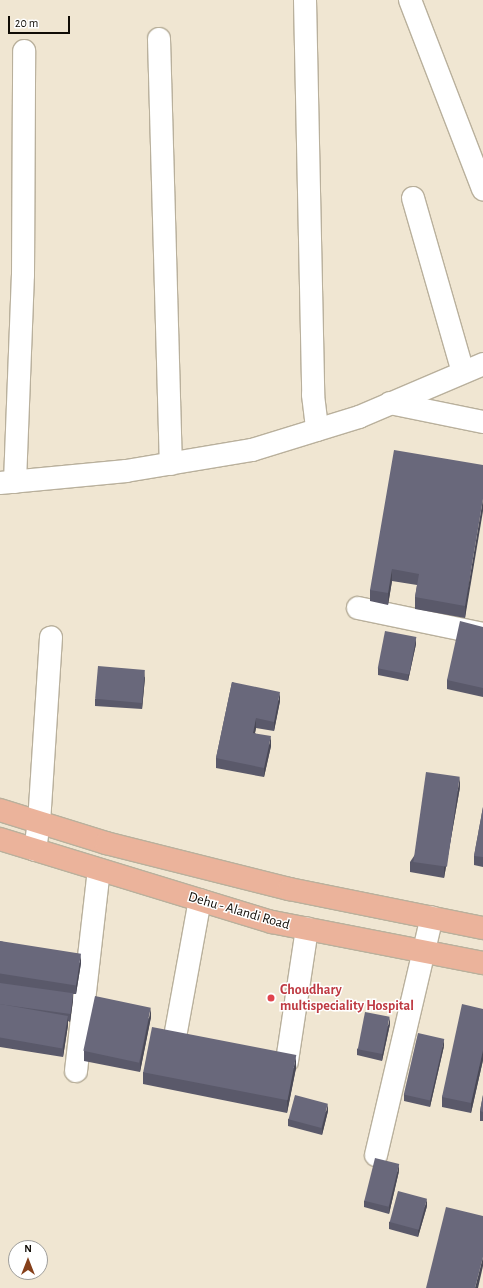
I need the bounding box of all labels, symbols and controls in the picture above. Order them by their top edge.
scale bar [10,8,72,34]
text: 20 m [15,17,38,29]
street label: Dehu - Alandi Road [186,888,292,934]
place label: Choudhary multispeciality Hospital [280,982,414,1014]
marker: Choudhary multispeciality Hospital [265,992,277,1004]
north arrow [8,1240,48,1280]
text: N [24,1243,32,1254]

